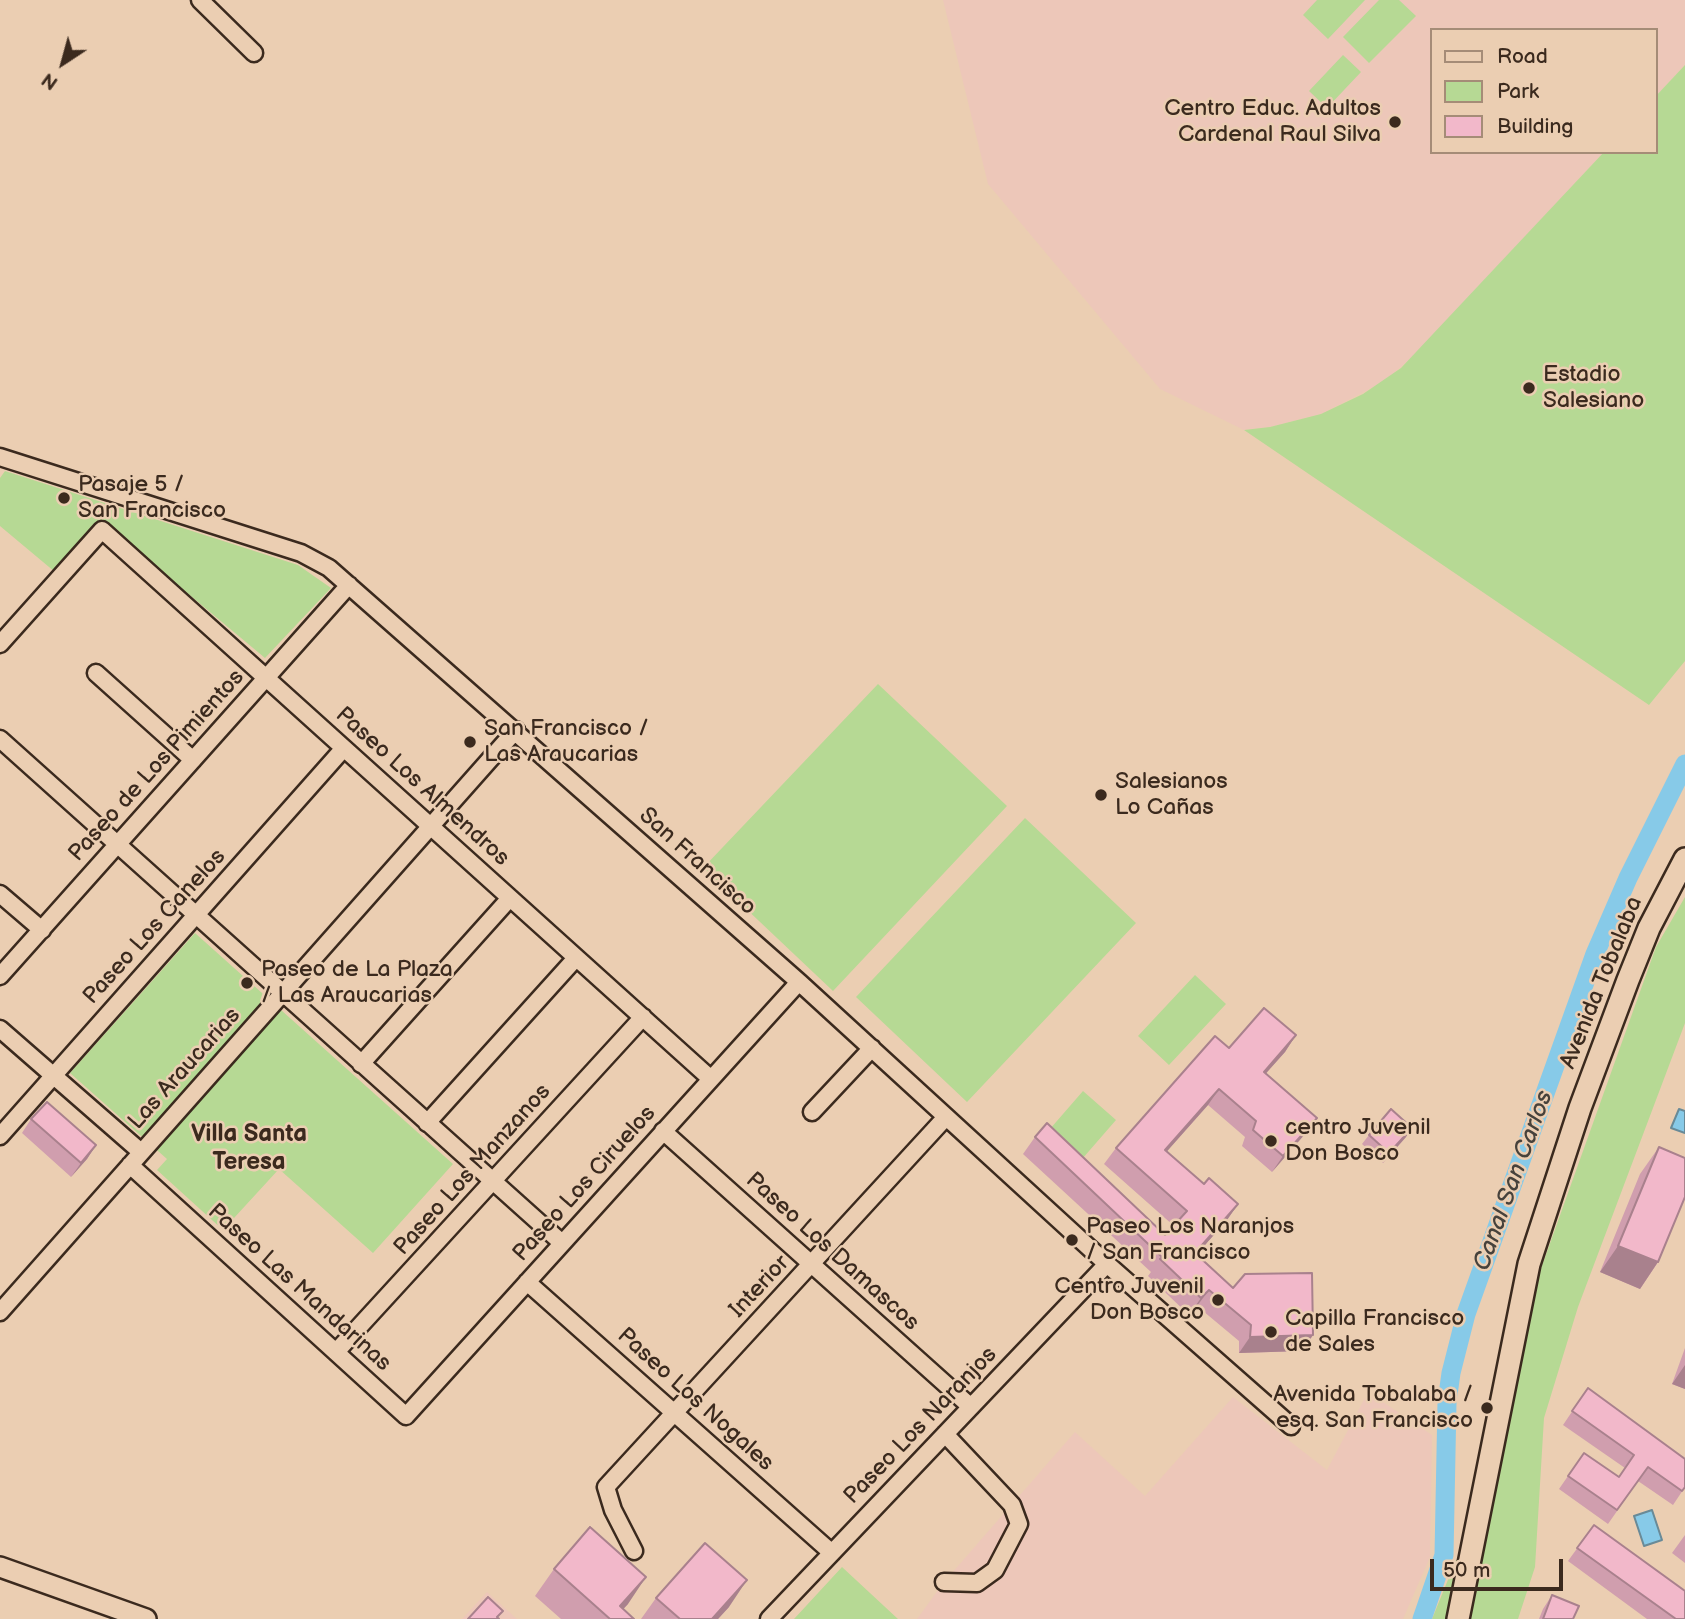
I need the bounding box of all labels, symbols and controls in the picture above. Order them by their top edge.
north arrow [28,28,98,98]
legend [1430,28,1657,154]
text: Road [1497,44,1548,69]
text: N [38,67,63,94]
text: Park [1497,79,1539,104]
place label: Centro Educ. Adultos Cardenal Raul Silva [1164,95,1381,149]
marker: Centro Educ. Adultos Cardenal Raul Silva [1387,114,1403,130]
text: Building [1497,114,1573,139]
place label: Estadio Salesiano [1543,361,1644,415]
marker: Estadio Salesiano [1521,380,1537,396]
place label: Pasaje 5 / San Francisco [78,471,226,525]
marker: Pasaje 5 / San Francisco [56,490,72,506]
street label: Paseo de Los Pimientos [64,664,250,868]
street label: Paseo Los Almendros [329,702,515,872]
place label: San Francisco / Las Araucarias [484,715,649,769]
marker: San Francisco / Las Araucarias [462,734,478,750]
place label: Salesianos Lo Cañas [1115,768,1228,822]
marker: Salesianos Lo Cañas [1093,787,1109,803]
street label: San Francisco [633,802,761,922]
street label: Paseo Los Canelos [78,844,232,1010]
street label: Avenida Tobalaba [1555,893,1649,1073]
place label: Paseo de La Plaza / Las Araucarias [261,956,453,1010]
marker: Paseo de La Plaza / Las Araucarias [239,975,255,991]
street label: Las Araucarias [123,1002,247,1136]
street label: Paseo Los Manzanos [389,1079,557,1261]
water label: Canal San Carlos [1468,1087,1560,1275]
street label: Paseo Los Ciruelos [508,1100,662,1268]
place label: centro Juvenil Don Bosco [1285,1114,1431,1168]
district label: Villa Santa Teresa [191,1121,307,1177]
marker: centro Juvenil Don Bosco [1263,1133,1279,1149]
street label: Paseo Los Damascos [740,1167,924,1337]
street label: Paseo Las Mandarinas [202,1198,396,1378]
place label: Paseo Los Naranjos / San Francisco [1086,1213,1294,1267]
marker: Paseo Los Naranjos / San Francisco [1064,1232,1080,1248]
street label: Interior [724,1250,796,1324]
place label: Centro Juvenil Don Bosco [1054,1273,1204,1327]
marker: Centro Juvenil Don Bosco [1210,1292,1226,1308]
place label: Capilla Francisco de Sales [1285,1305,1464,1359]
street label: Paseo Los Nogales [611,1323,779,1477]
marker: Capilla Francisco de Sales [1263,1324,1279,1340]
street label: Paseo Los Naranjos [839,1342,1003,1510]
place label: Avenida Tobalaba / esq. San Francisco [1273,1381,1473,1435]
marker: Avenida Tobalaba / esq. San Francisco [1479,1400,1495,1416]
scale bar [1433,1546,1566,1590]
text: 50 m [1443,1558,1490,1583]

